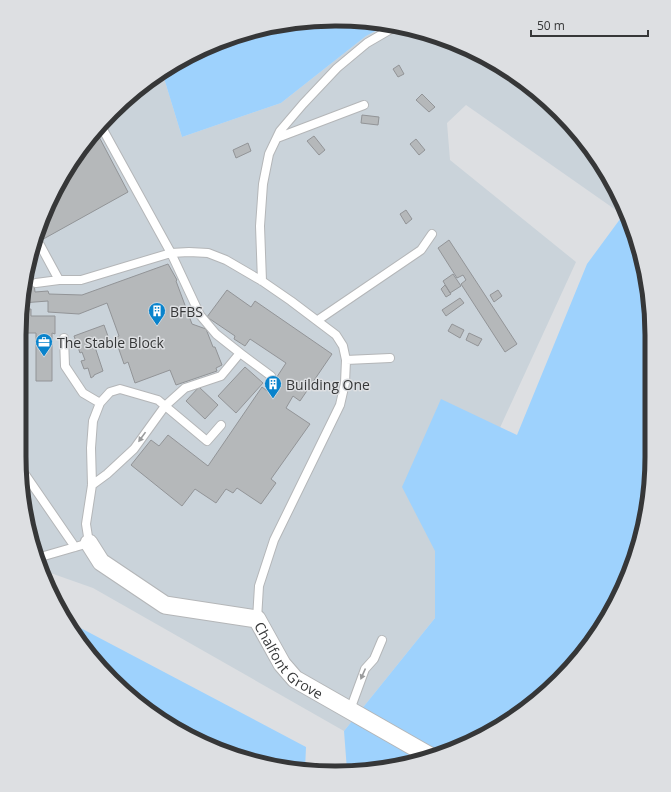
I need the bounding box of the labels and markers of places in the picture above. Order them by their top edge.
building icon: BFBS [147,301,167,326]
place label: BFBS [170,302,203,321]
office icon: The Stable Block [34,332,54,357]
place label: The Stable Block [57,333,165,352]
building icon: Building One [263,374,283,399]
place label: Building One [286,375,370,394]

